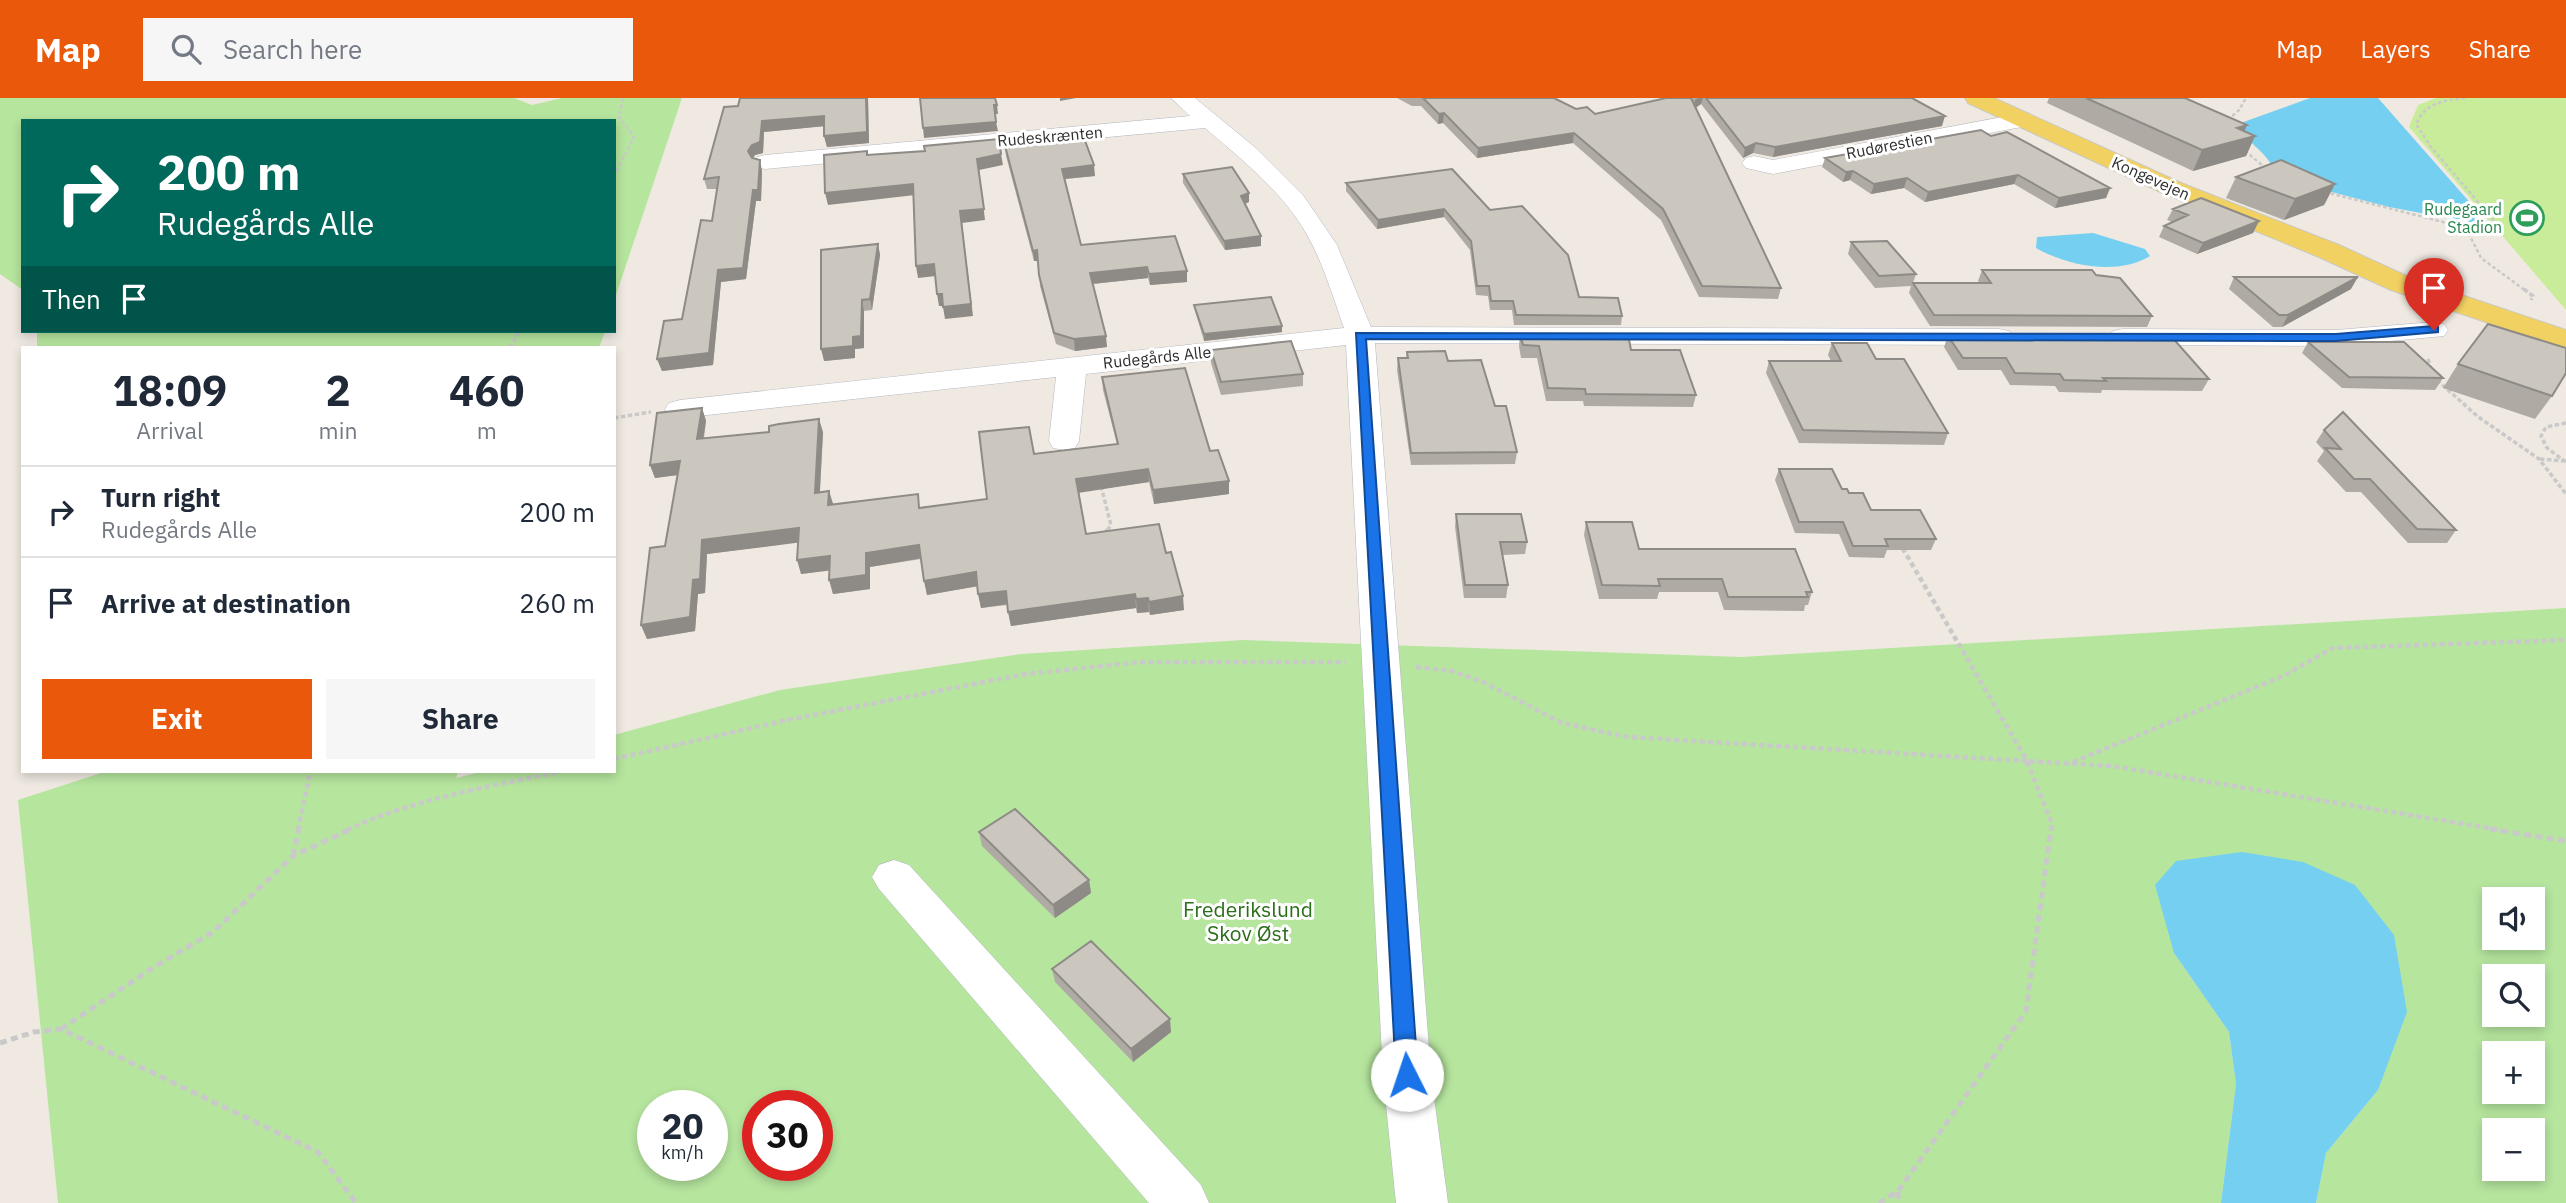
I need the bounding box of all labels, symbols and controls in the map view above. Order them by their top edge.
search box [143,18,633,81]
text: Map [35,28,101,71]
icon: search [167,30,205,68]
text: Search here [223,32,362,66]
text: Map [2276,33,2323,65]
text: Layers [2361,33,2431,65]
text: Share [2469,33,2531,65]
street label: Rudeskrænten [996,121,1104,151]
street label: Rudørestien [1844,127,1934,163]
text: 200 m [157,140,301,203]
icon: right [42,147,133,238]
street label: Kongevejen [2109,152,2193,204]
place label: Rudegaard Stadion [2424,199,2502,237]
sports icon: Rudegaard Stadion [2508,199,2546,237]
text: Rudegårds Alle [157,202,374,244]
pin [2404,258,2464,330]
icon: arrive [2415,269,2453,307]
icon: arrive [115,280,153,318]
text: Then [42,282,101,316]
street label: Rudegårds Alle [1102,341,1212,373]
text: 18:09 [112,363,227,418]
text: 2 [325,363,351,418]
text: 460 [449,363,525,418]
text: Arrival [136,415,203,445]
text: min [319,415,357,445]
text: m [477,415,497,445]
text: Turn right [101,480,220,514]
icon: right [42,493,80,531]
text: 200 m [519,495,595,529]
text: Rudegårds Alle [101,514,257,544]
icon: arrive [42,584,80,622]
text: Arrive at destination [101,586,351,620]
text: 260 m [519,586,595,620]
button: Exit [42,679,312,759]
button: Share [326,679,595,759]
map controls [2482,887,2545,1181]
button: sound [2482,887,2545,950]
park label: Frederikslund Skov Øst [1183,895,1313,947]
button: search [2482,964,2545,1027]
position arrow [1370,1038,1444,1112]
button: + [2482,1041,2545,1104]
speed limit sign: 30 [742,1090,833,1181]
text: 20 [661,1103,704,1149]
button: − [2482,1118,2545,1181]
text: km/h [661,1141,704,1164]

